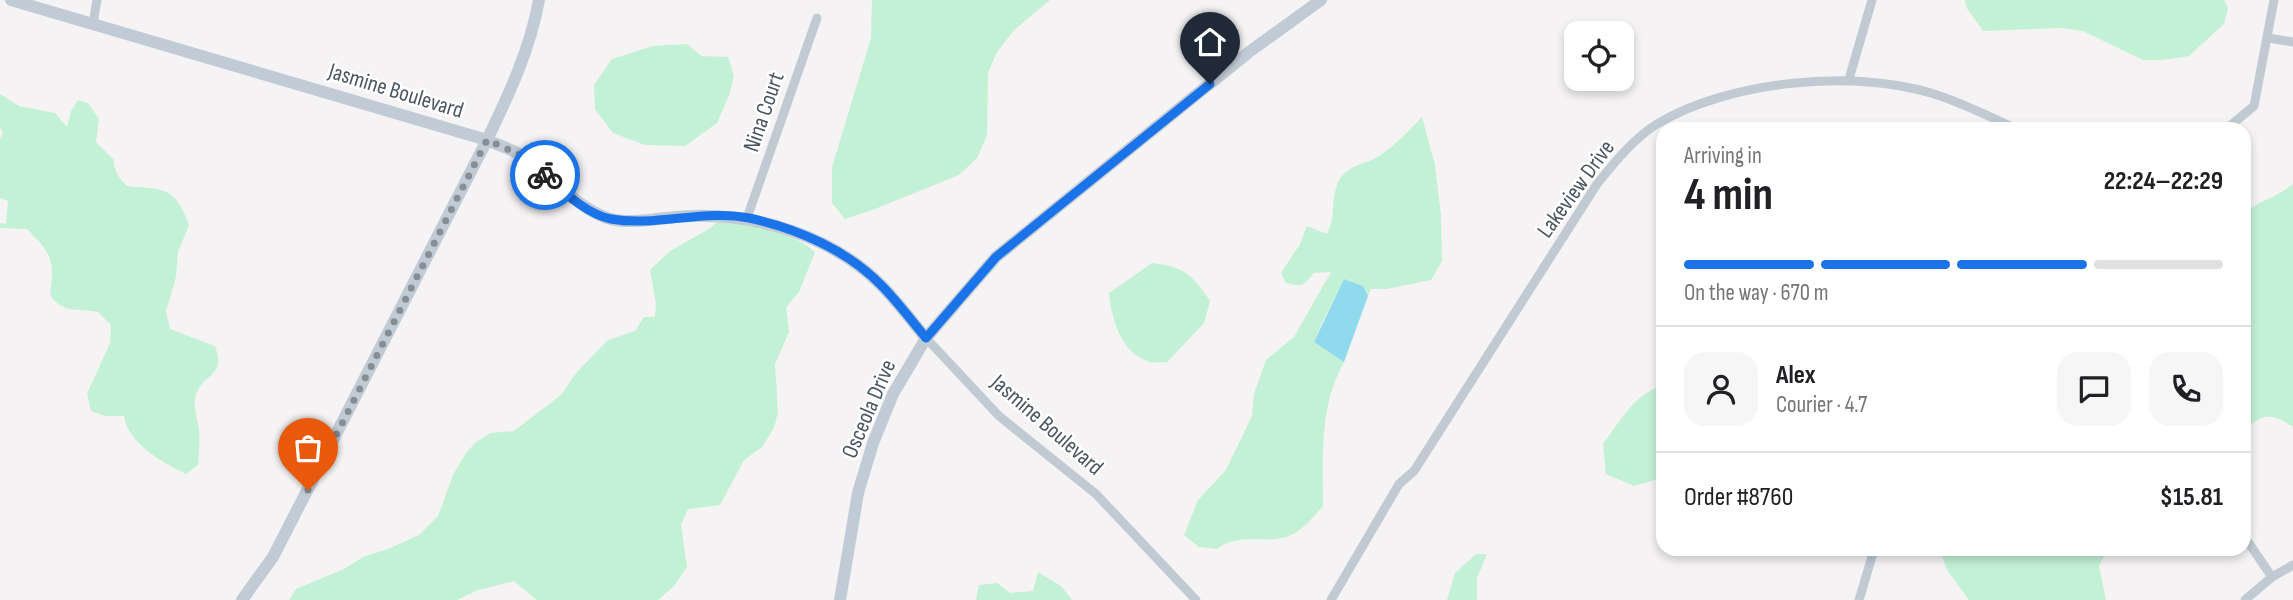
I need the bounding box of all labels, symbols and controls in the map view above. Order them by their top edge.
pin [1180,12.0,1240,84]
map controls [1564,21,1634,91]
button: locate [1564,21,1634,91]
icon: home [1191,23,1229,61]
street label: Jasmine Boulevard [324,57,467,125]
street label: Nina Court [737,68,791,156]
street label: Lakeview Drive [1531,135,1621,243]
courier [510,140,580,210]
text: Arriving in [1684,142,1762,170]
icon: bike [526,156,564,194]
text: 22:24–22:29 [2104,166,2223,197]
text: 4 min [1684,168,1773,223]
text: On the way · 670 m [1684,279,1828,307]
button: person [1684,352,1758,426]
button: chat [2057,352,2131,426]
button: phone [2149,352,2223,426]
street label: Osceola Drive [836,355,902,463]
text: Alex [1776,360,1816,391]
street label: Jasmine Boulevard [984,368,1109,481]
text: Courier · 4.7 [1776,391,1867,419]
pin [278,418,338,490]
icon: bag [289,429,327,467]
text: Order #8760 [1684,482,1793,513]
text: $15.81 [2160,482,2223,513]

